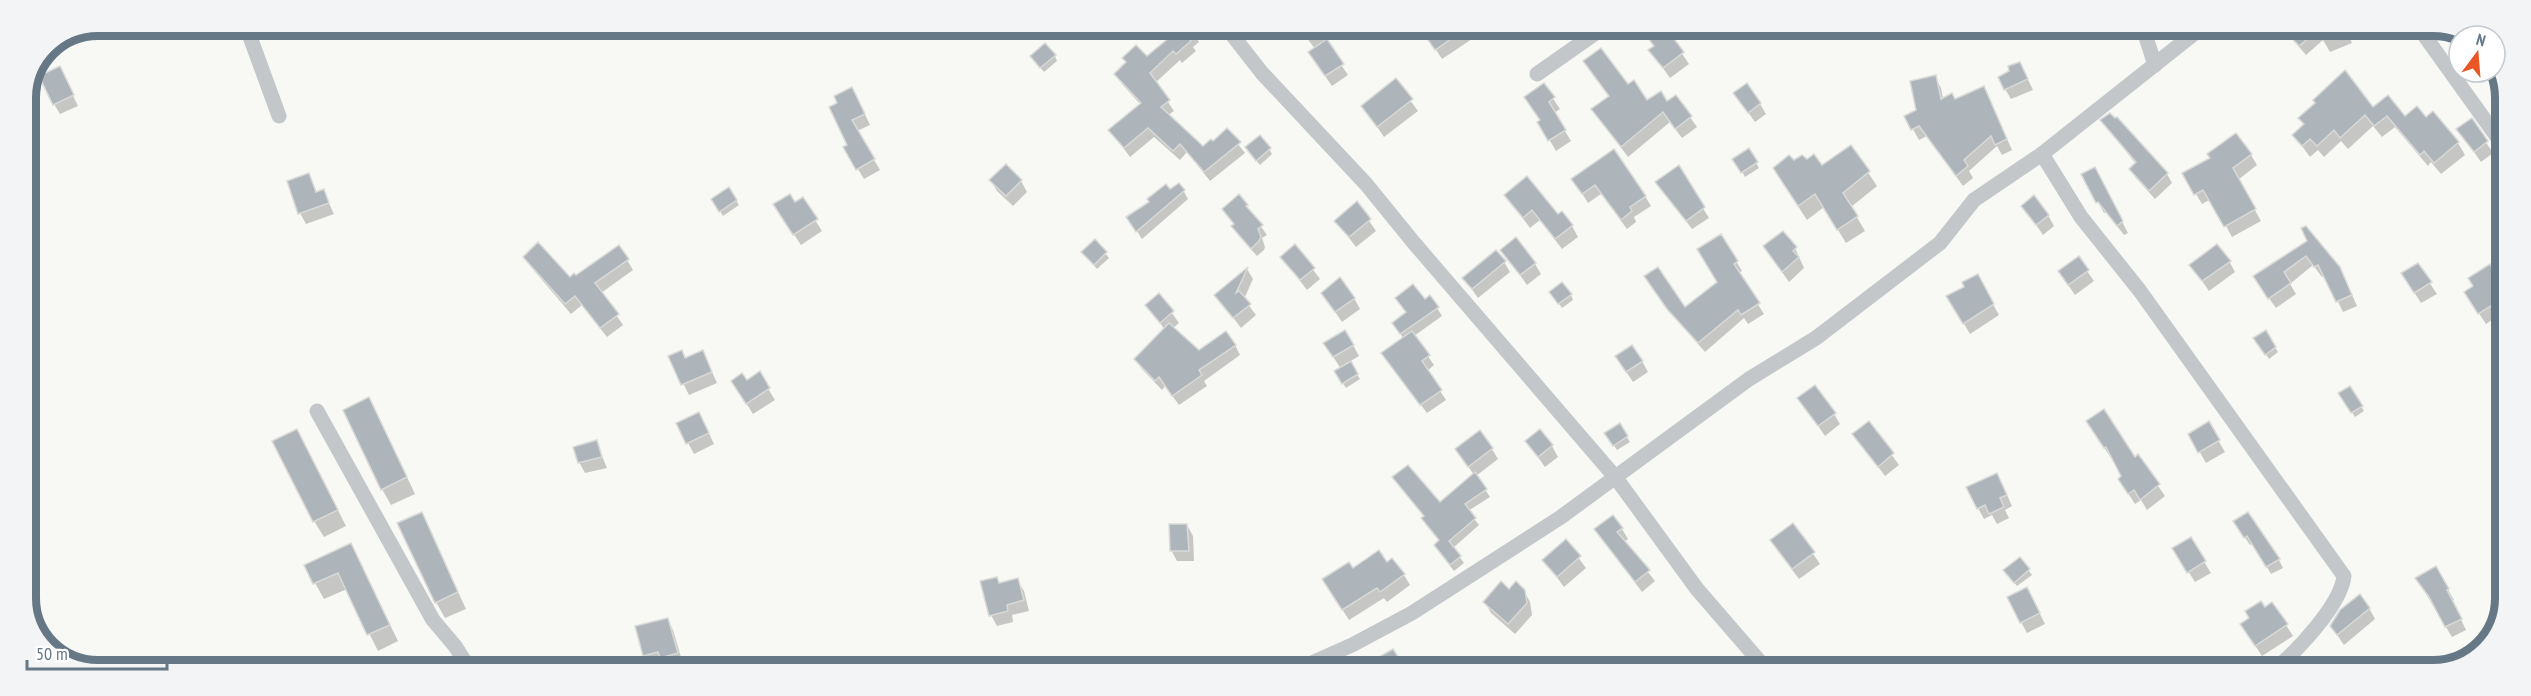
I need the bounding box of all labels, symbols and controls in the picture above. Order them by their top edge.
north arrow [2447,24,2507,84]
text: N [2474,29,2488,50]
scale bar [27,633,166,671]
text: 50 m [36,642,68,665]

